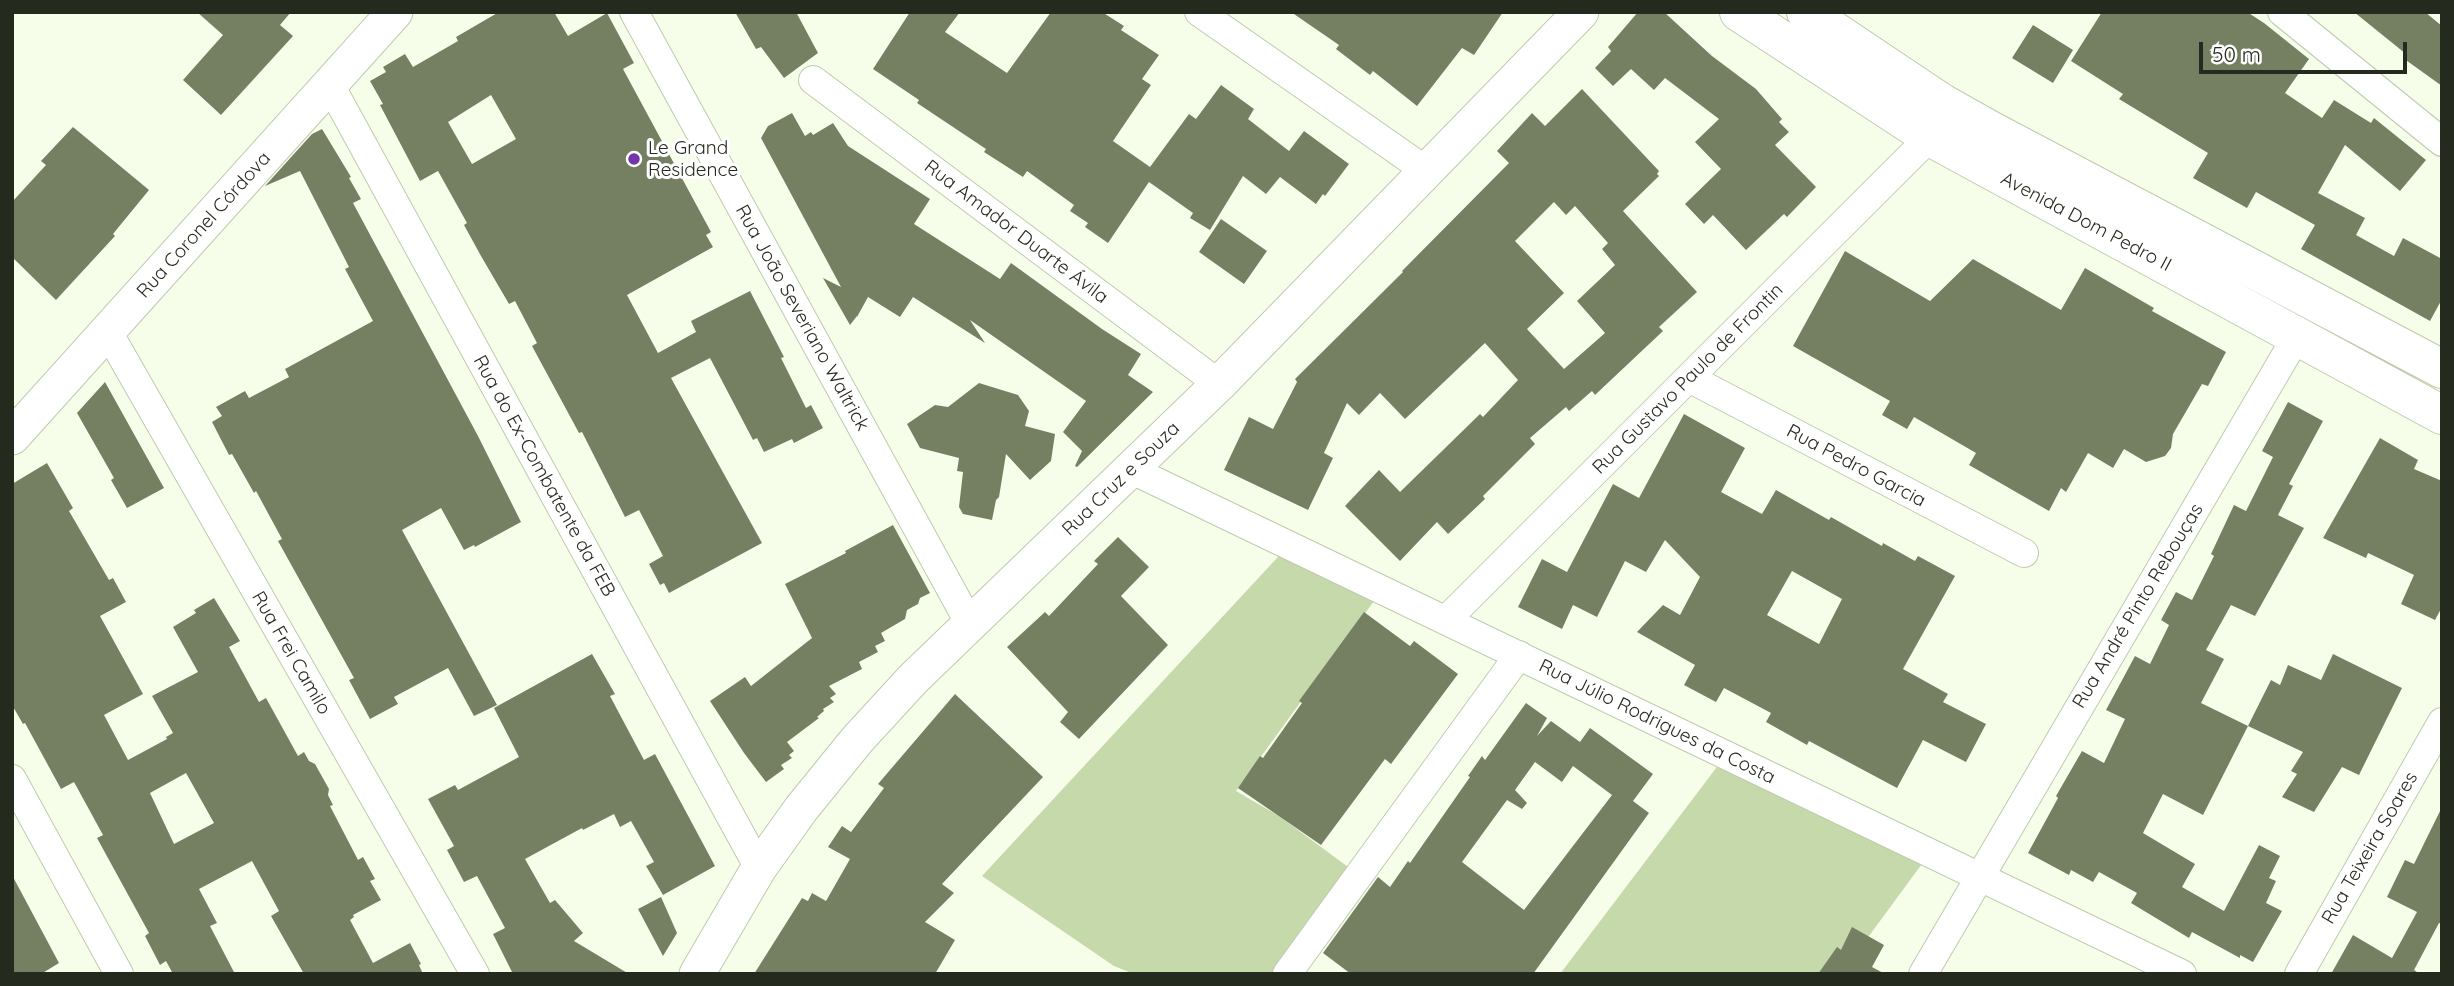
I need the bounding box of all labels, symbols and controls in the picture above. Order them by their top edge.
scale bar [2202,28,2410,72]
text: 50 m [2212,41,2261,67]
place label: Le Grand Residence [648,137,738,181]
street label: Rua Coronel Córdova [132,147,276,303]
marker: Le Grand Residence [626,151,642,167]
street label: Rua Amador Duarte Ávila [919,155,1113,309]
street label: Avenida Dom Pedro II [1997,167,2175,277]
street label: Rua João Severiano Waltrick [730,201,874,435]
street label: Rua Gustavo Paulo de Frontin [1588,279,1788,479]
street label: Rua do Ex-Combatente da FEB [468,351,620,601]
street label: Rua Cruz e Souza [1058,417,1184,541]
street label: Rua Pedro Garcia [1783,420,1929,512]
street label: Rua André Pinto Rebouças [2068,500,2208,712]
street label: Rua Frei Camilo [247,587,335,719]
street label: Rua Júlio Rodrigues da Costa [1535,655,1779,789]
street label: Rua Teixeira Soares [2317,768,2423,928]

